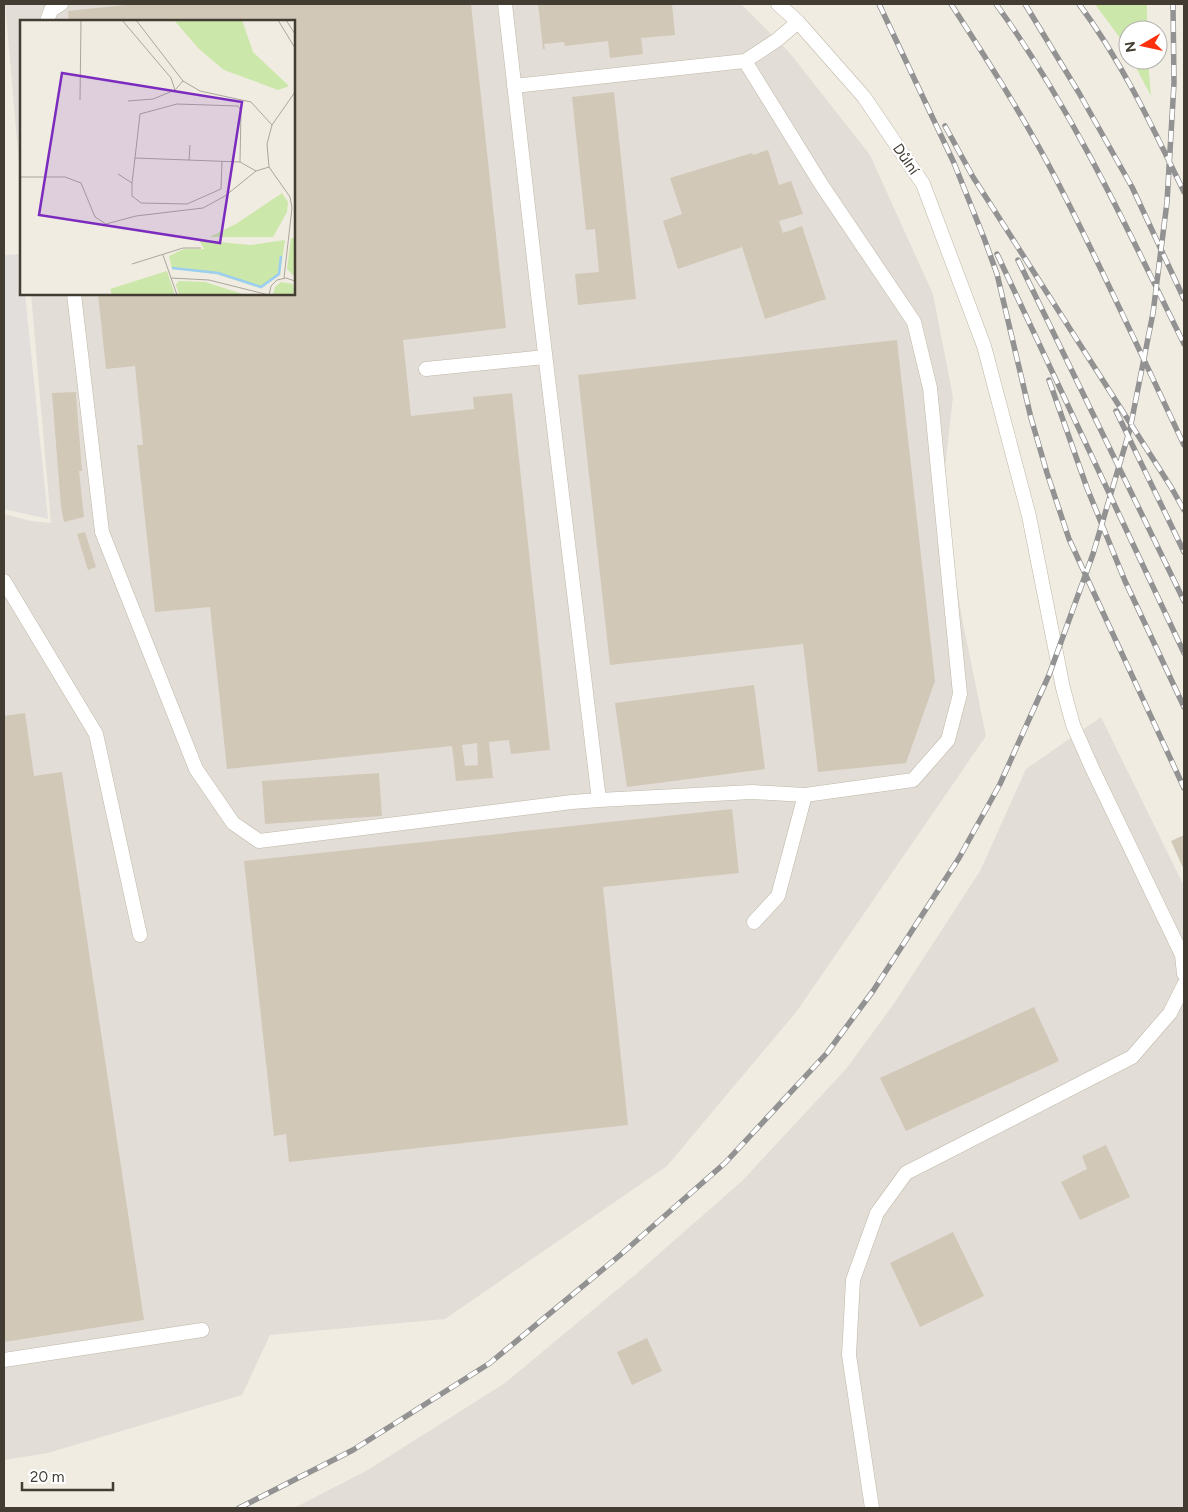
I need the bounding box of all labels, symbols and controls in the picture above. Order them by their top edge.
inset map [20,20,295,295]
north arrow [1118,20,1168,70]
text: N [1121,40,1140,54]
street label: Důlní [889,140,924,179]
scale bar [22,1460,114,1492]
text: 20 m [30,1468,64,1486]

